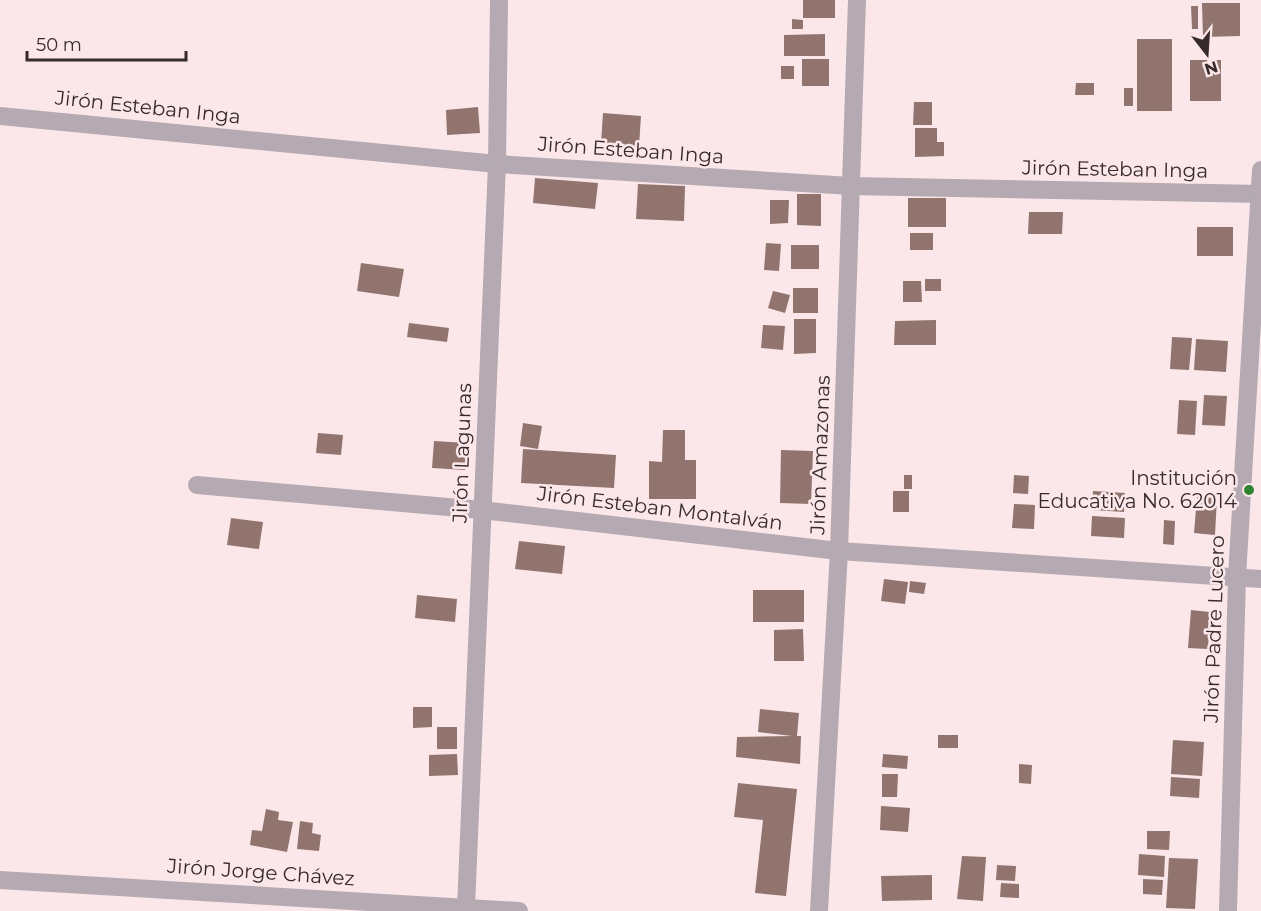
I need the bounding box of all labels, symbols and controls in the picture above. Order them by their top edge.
scale bar [27,24,186,62]
north arrow [1177,24,1237,84]
text: 50 m [36,34,82,56]
text: N [1202,57,1220,79]
street label: Jirón Esteban Inga [53,85,242,129]
street label: Jirón Esteban Inga [536,131,725,168]
street label: Jirón Esteban Inga [1021,155,1208,183]
street label: Jirón Amazonas [805,375,835,536]
street label: Jirón Lagunas [448,382,476,525]
place label: Institución Educativa No. 62014 [1038,466,1237,513]
street label: Jirón Esteban Montalván [535,481,784,535]
marker: Institución Educativa No. 62014 [1242,483,1256,497]
street label: Jirón Padre Lucero [1199,535,1229,724]
street label: Jirón Jorge Chávez [165,853,356,891]

